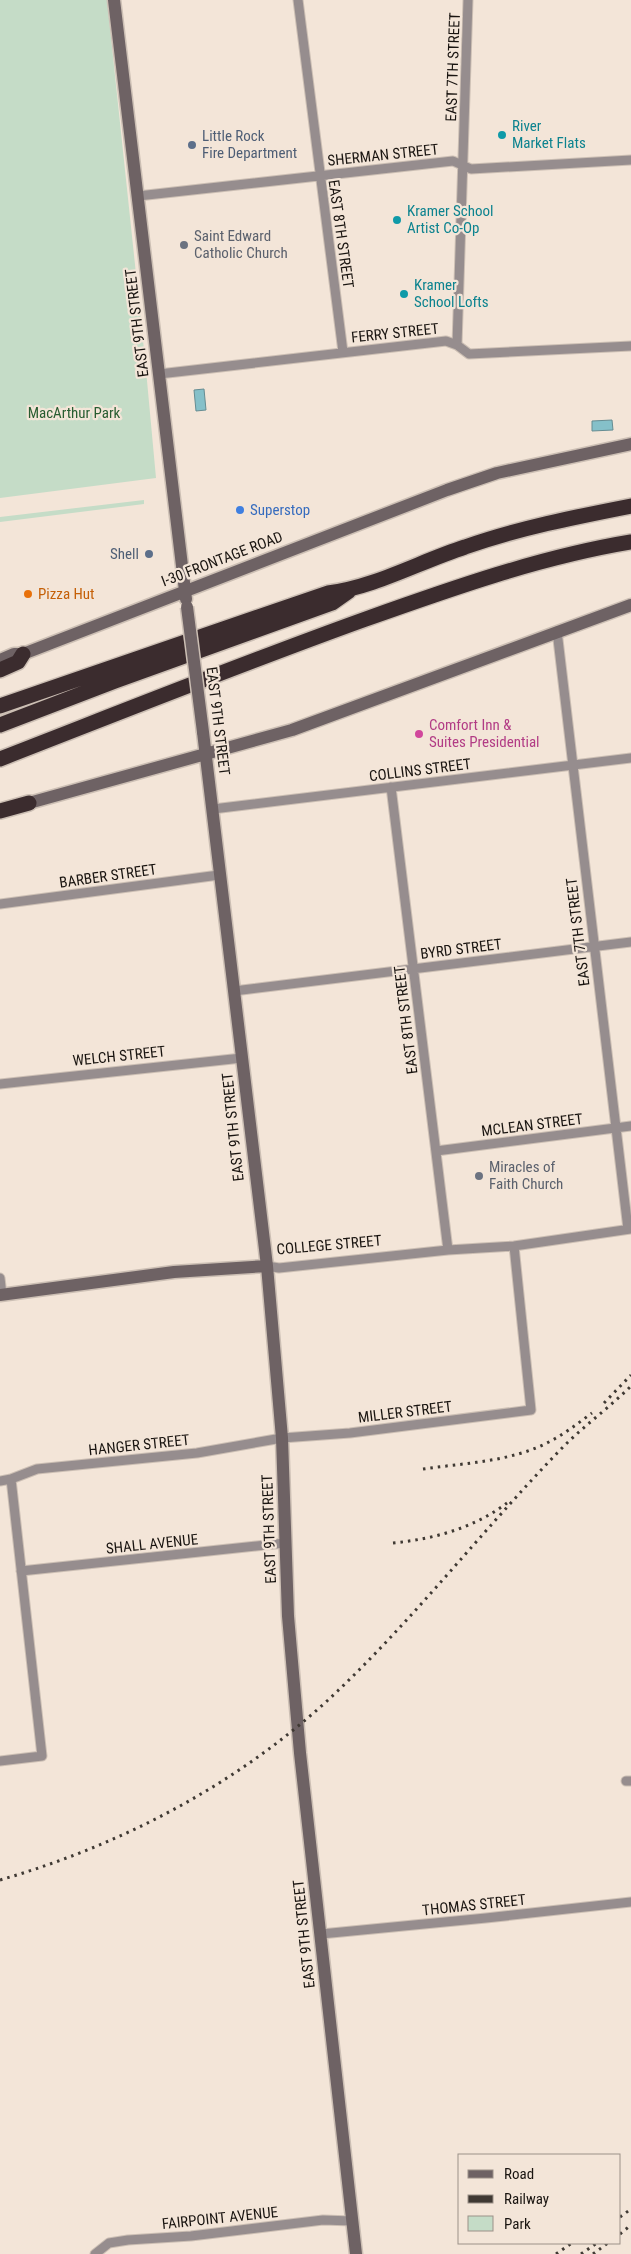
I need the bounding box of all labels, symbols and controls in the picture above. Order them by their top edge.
street label: EAST 7TH STREET [442,12,464,122]
place label: River Market Flats [512,117,586,152]
place label: Little Rock Fire Department [202,127,297,162]
marker: River Market Flats [496,129,508,141]
marker: Little Rock Fire Department [186,139,198,151]
street label: SHERMAN STREET [326,140,440,170]
street label: EAST 8TH STREET [324,179,358,290]
place label: Kramer School Artist Co-Op [407,202,493,237]
marker: Kramer School Artist Co-Op [391,214,403,226]
place label: Saint Edward Catholic Church [194,227,288,262]
marker: Saint Edward Catholic Church [178,239,190,251]
street label: EAST 9TH STREET [121,268,153,378]
place label: Kramer School Lofts [414,276,489,311]
marker: Kramer School Lofts [398,288,410,300]
street label: FERRY STREET [350,319,440,347]
park label: MacArthur Park [28,404,121,422]
place label: Superstop [250,501,310,519]
marker: Superstop [234,504,246,516]
street label: I-30 FRONTAGE ROAD [159,528,285,590]
place label: Shell [110,545,139,563]
marker: Shell [143,548,155,560]
place label: Pizza Hut [38,585,95,603]
marker: Pizza Hut [22,588,34,600]
street label: EAST 9TH STREET [202,666,234,776]
place label: Comfort Inn & Suites Presidential [429,716,540,751]
marker: Comfort Inn & Suites Presidential [413,728,425,740]
street label: COLLINS STREET [368,755,472,785]
street label: BARBER STREET [58,860,158,892]
street label: EAST 7TH STREET [562,877,594,987]
street label: BYRD STREET [419,935,503,963]
street label: EAST 8TH STREET [390,965,422,1075]
street label: WELCH STREET [72,1042,166,1070]
street label: EAST 9TH STREET [218,1072,248,1182]
street label: MCLEAN STREET [480,1110,584,1140]
place label: Miracles of Faith Church [489,1158,563,1193]
marker: Miracles of Faith Church [473,1170,485,1182]
street label: COLLEGE STREET [276,1231,382,1259]
street label: MILLER STREET [357,1397,453,1427]
street label: HANGER STREET [88,1431,191,1459]
street label: EAST 9TH STREET [258,1474,280,1584]
street label: SHALL AVENUE [105,1530,199,1558]
street label: EAST 9TH STREET [289,1879,319,1989]
street label: THOMAS STREET [421,1891,527,1919]
legend [458,2154,621,2244]
text: Road [504,2165,534,2183]
text: Railway [504,2190,549,2208]
street label: FAIRPOINT AVENUE [161,2203,279,2233]
text: Park [504,2215,531,2233]

